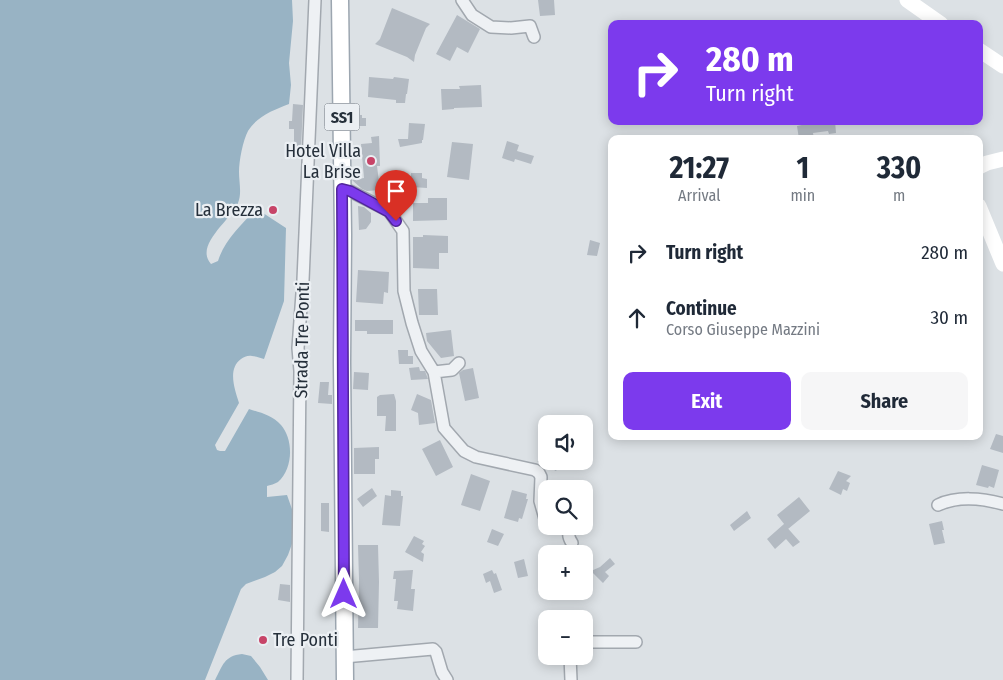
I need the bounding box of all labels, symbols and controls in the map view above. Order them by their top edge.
text: 280 m [706,38,794,80]
icon: right [623,40,688,105]
text: Turn right [706,80,794,107]
road number: SS1 [324,104,360,130]
place label: Hotel Villa La Brise [285,140,361,183]
text: 21:27 [669,150,729,186]
text: 1 [796,150,809,186]
text: 330 [877,150,921,186]
marker: Hotel Villa La Brise [365,155,377,167]
pin [375,170,417,221]
icon: arrive [382,177,410,205]
text: Arrival [678,186,720,205]
text: min [790,186,815,205]
text: m [893,186,905,205]
place label: La Brezza [195,199,263,221]
marker: La Brezza [267,204,279,216]
icon: right [623,239,651,267]
text: Turn right [666,241,743,264]
text: 280 m [921,241,968,264]
street label: Strada Tre Ponti [290,281,314,399]
text: Continue [666,297,737,320]
icon: ahead [623,304,651,332]
text: 30 m [930,306,968,329]
text: Corso Giuseppe Mazzini [666,320,820,339]
button: Exit [623,372,791,430]
button: Share [801,372,968,430]
map controls [538,415,593,665]
button: sound [538,415,593,470]
button: search [538,480,593,535]
button: + [538,545,593,600]
position arrow [317,567,369,619]
button: − [538,610,593,665]
place label: Tre Ponti [273,629,338,651]
marker: Tre Ponti [257,634,269,646]

